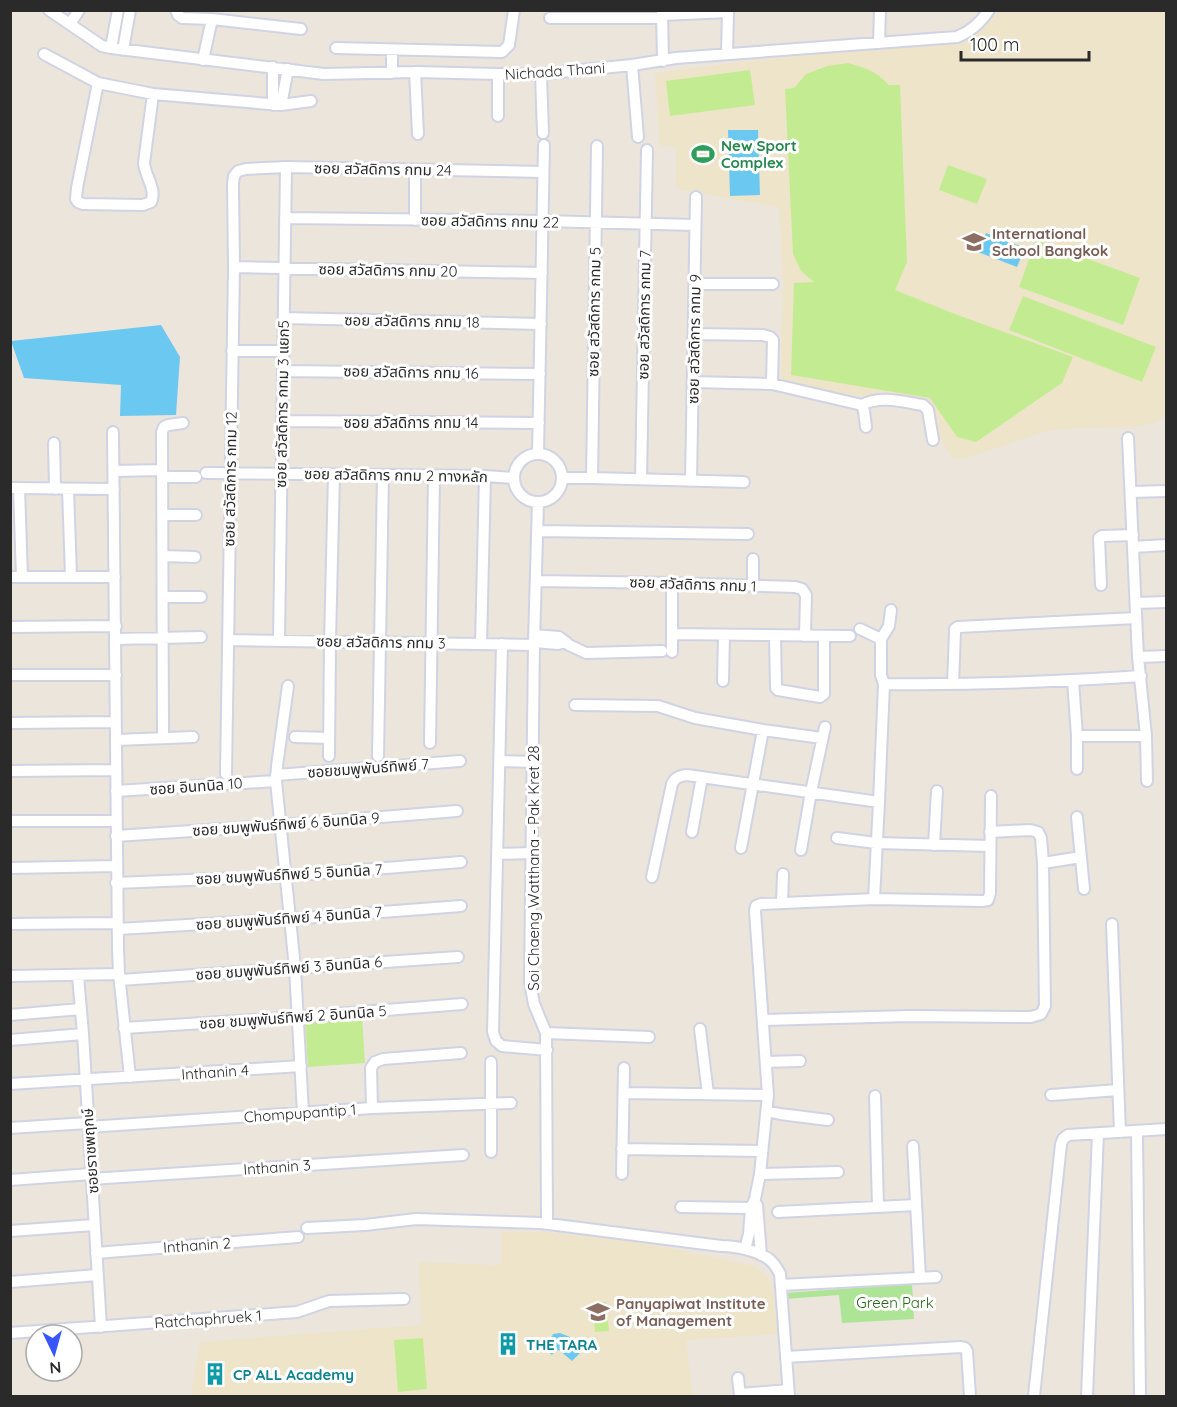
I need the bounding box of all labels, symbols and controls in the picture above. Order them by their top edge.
scale bar [961,24,1088,62]
text: 100 m [970,33,1019,56]
street label: Nichada Thani [504,58,606,84]
place label: New Sport Complex [721,136,797,172]
sports icon: New Sport Complex [690,141,716,167]
street label: ซอย สวัสดิการ กทม 24 [314,158,452,180]
street label: ซอย สวัสดิการ กทม 22 [421,210,559,232]
place label: International School Bangkok [992,224,1108,260]
school or university icon: International School Bangkok [961,229,987,255]
street label: ซอย สวัสดิการ กทม 5 [583,247,605,377]
street label: ซอย สวัสดิการ กทม 7 [633,250,655,380]
street label: ซอย สวัสดิการ กทม 20 [318,259,458,281]
street label: ซอย สวัสดิการ กทม 9 [683,274,705,404]
street label: ซอย สวัสดิการ กทม 18 [344,310,480,332]
street label: ซอย สวัสดิการ กทม 3 แยก5 [271,320,293,488]
street label: ซอย สวัสดิการ กทม 16 [343,361,479,383]
street label: ซอย สวัสดิการ กทม 12 [219,411,241,547]
street label: ซอย สวัสดิการ กทม 14 [344,413,479,432]
street label: ซอย สวัสดิการ กทม 2 ทางหลัก [304,464,488,486]
street label: ซอย สวัสดิการ กทม 1 [629,572,757,596]
street label: ซอย สวัสดิการ กทม 3 [316,631,446,653]
street label: Soi Chaeng Watthana - Pak Kret 28 [524,745,543,991]
street label: ซอยชมพูพันธ์ทิพย์ 7 [307,754,430,782]
street label: ซอย อินทนิล 10 [149,773,243,799]
street label: ซอย ชมพูพันธ์ทิพย์ 6 อินทนิล 9 [192,808,380,840]
street label: ซอย ชมพูพันธ์ทิพย์ 5 อินทนิล 7 [195,860,383,888]
street label: ซอย ชมพูพันธ์ทิพย์ 4 อินทนิล 7 [195,902,383,934]
street label: ซอย ชมพูพันธ์ทิพย์ 3 อินทนิล 6 [195,952,383,984]
street label: ซอย ชมพูพันธ์ทิพย์ 2 อินทนิล 5 [199,1001,387,1033]
street label: Inthanin 4 [181,1060,250,1084]
street label: Chompupantip 1 [243,1100,357,1126]
street label: ซอยราชพฤกษ์ [78,1107,102,1194]
street label: Inthanin 3 [243,1155,312,1179]
street label: Inthanin 2 [162,1233,232,1257]
park label: Green Park [856,1293,934,1312]
place label: Panyapiwat Institute of Management [616,1294,766,1330]
school or university icon: Panyapiwat Institute of Management [585,1299,611,1325]
street label: Ratchaphruek 1 [154,1306,262,1332]
north arrow [24,1323,84,1383]
building icon: THE TARA [495,1331,521,1357]
place label: THE TARA [526,1335,597,1354]
text: N [49,1357,62,1378]
building icon: CP ALL Academy [202,1361,228,1387]
place label: CP ALL Academy [233,1365,354,1384]

